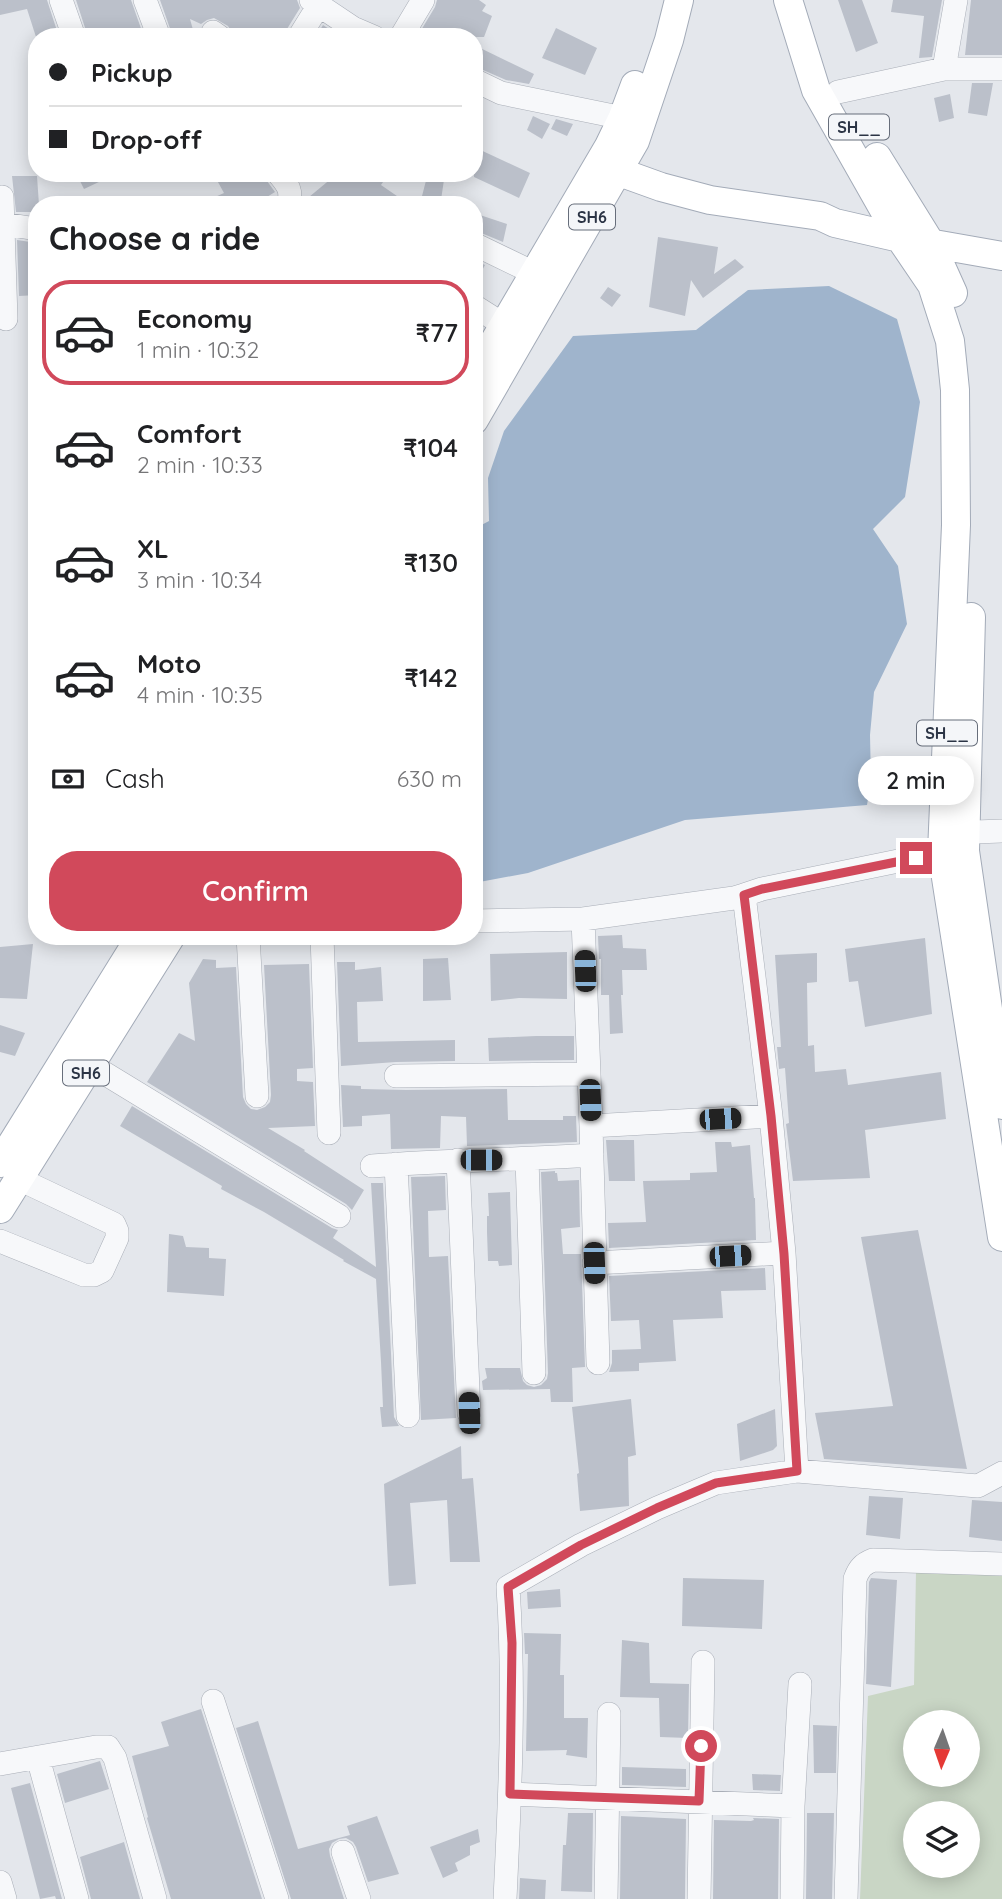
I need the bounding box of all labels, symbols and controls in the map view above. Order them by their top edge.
text: Pickup [91,56,173,89]
road number: SH__ [829,114,889,140]
text: Drop-off [91,123,202,156]
road number: SH6 [569,204,615,230]
text: Choose a ride [49,218,261,258]
icon: car [53,301,116,364]
text: Economy [137,302,252,335]
text: ₹77 [416,316,458,349]
text: 1 min · 10:32 [137,335,259,364]
icon: car [53,416,116,479]
text: Comfort [137,417,242,450]
text: ₹104 [403,431,458,464]
text: 2 min · 10:33 [137,450,263,479]
icon: car [53,531,116,594]
text: XL [137,532,169,565]
text: ₹130 [404,546,458,579]
text: 3 min · 10:34 [137,565,262,594]
icon: car [53,646,116,709]
text: Moto [137,647,201,680]
text: ₹142 [404,661,458,694]
text: 4 min · 10:35 [137,680,263,709]
road number: SH__ [917,720,977,746]
callout: 2 min [858,756,974,806]
icon: cash [49,760,87,798]
text: Cash [105,762,165,795]
text: 630 m [397,764,462,793]
text: 2 min [886,766,946,795]
route end [900,842,932,874]
button: Confirm [49,851,462,931]
car [574,950,597,992]
road number: SH6 [63,1060,109,1086]
car [579,1079,602,1121]
car [699,1107,742,1131]
car [461,1150,503,1171]
car [583,1242,606,1284]
car [709,1244,752,1268]
car [458,1392,481,1434]
north arrow [903,1710,980,1787]
map controls [903,1710,980,1878]
route start [685,1730,717,1762]
button: layers [903,1801,980,1878]

